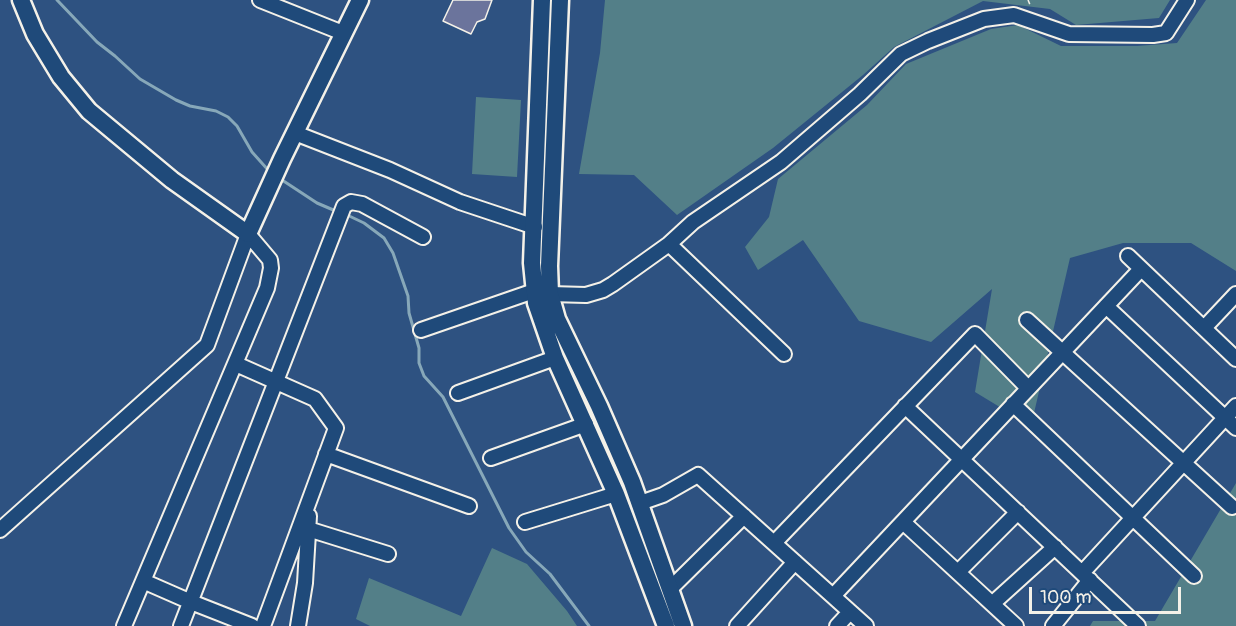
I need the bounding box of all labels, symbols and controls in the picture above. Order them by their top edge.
scale bar [1032,575,1184,613]
text: 100 m [1040,586,1092,609]

